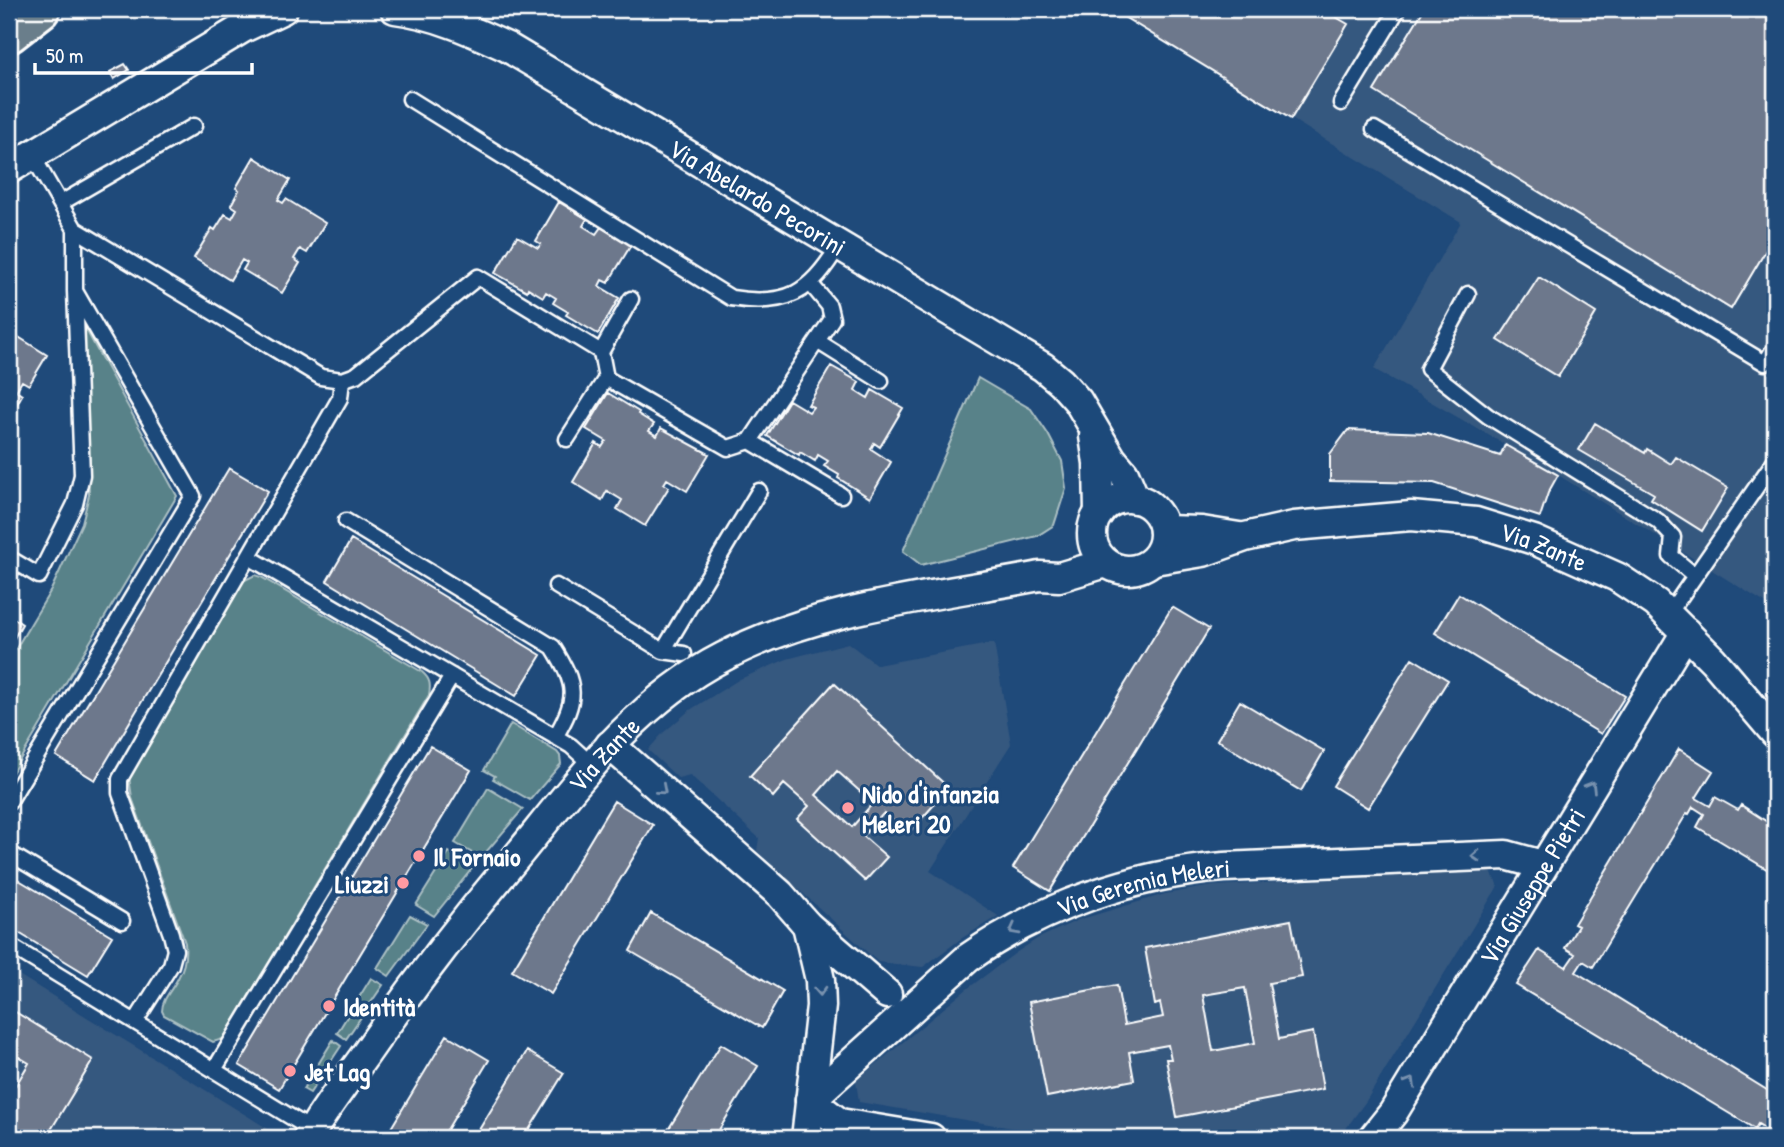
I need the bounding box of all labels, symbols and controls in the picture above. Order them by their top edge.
scale bar [35,32,252,76]
text: 50 m [46,41,83,70]
street label: Via Abelardo Pecorini [663,130,853,263]
street label: Via Zante [1496,513,1593,579]
street label: Via Zante [560,708,647,799]
place label: Nido d'infanzia Meleri 20 [862,776,999,841]
one-way arrow [1582,781,1595,794]
one-way arrow [653,782,666,794]
marker: Nido d'infanzia Meleri 20 [840,800,856,816]
street label: Via Giuseppe Pietri [1470,801,1593,971]
place label: Il Fornaio [433,839,521,874]
marker: Il Fornaio [411,848,427,864]
one-way arrow [1470,848,1481,863]
street label: Via Geremia Meleri [1051,849,1231,925]
place label: Liuzzi [335,866,389,901]
marker: Liuzzi [395,875,411,891]
one-way arrow [1009,921,1021,935]
one-way arrow [813,986,828,997]
place label: Identità [343,989,416,1024]
marker: Identità [321,998,337,1014]
place label: Jet Lag [304,1054,371,1090]
marker: Jet Lag [282,1063,298,1079]
one-way arrow [1403,1077,1416,1090]

